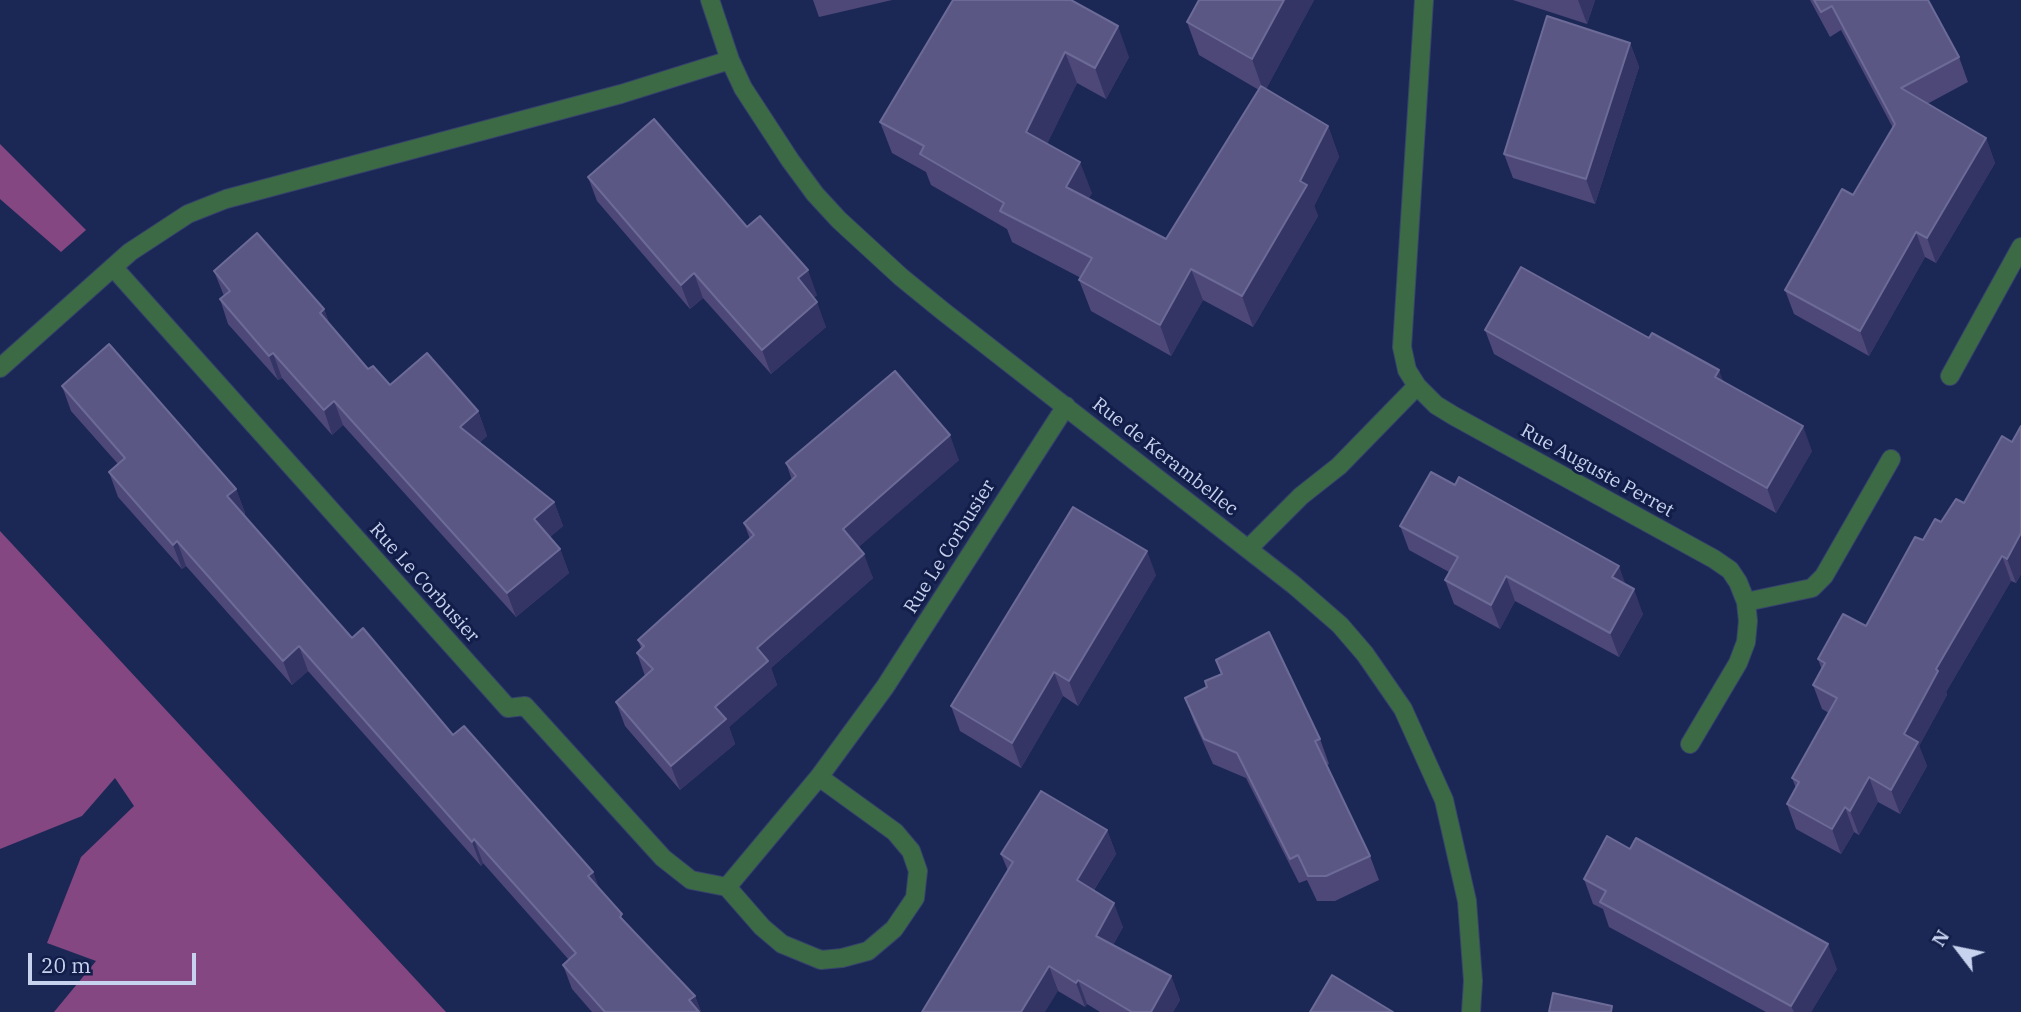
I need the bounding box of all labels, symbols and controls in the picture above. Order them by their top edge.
street label: Rue de Kerambellec [1088,393,1242,521]
street label: Rue Auguste Perret [1517,419,1677,523]
street label: Rue Le Corbusier [900,476,1000,618]
street label: Rue Le Corbusier [364,518,484,648]
north arrow [1923,914,1993,984]
text: N [1926,925,1954,951]
scale bar [32,939,200,983]
text: 20 m [41,951,91,979]

